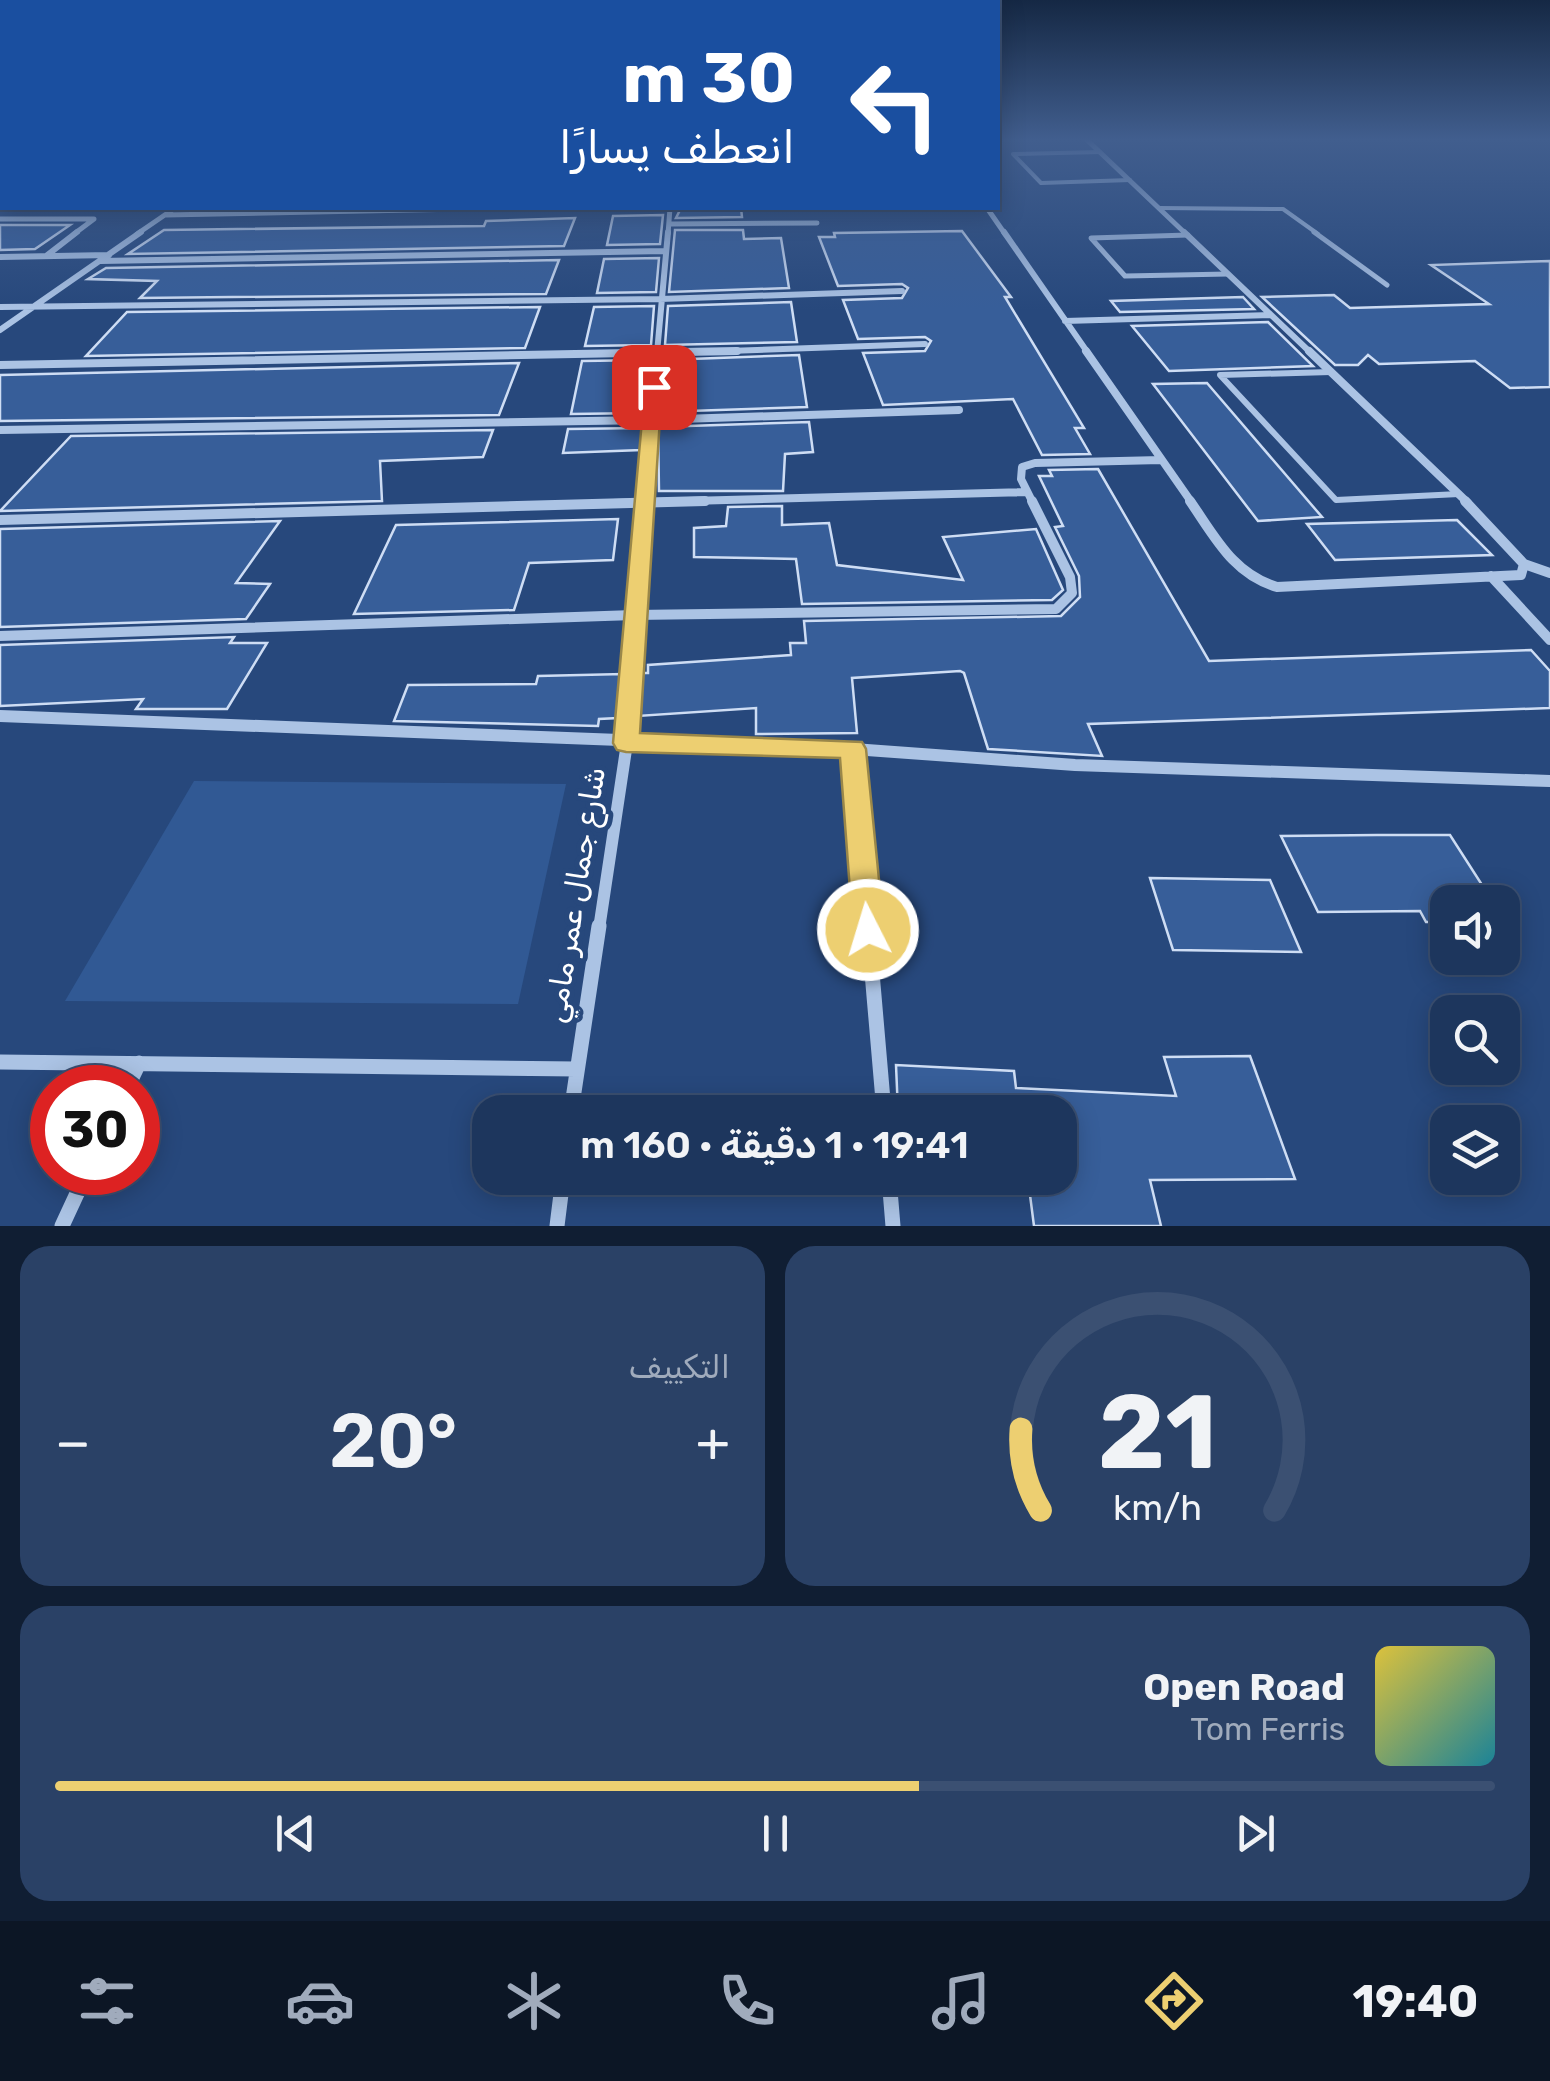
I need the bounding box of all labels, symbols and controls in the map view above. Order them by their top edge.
text: 30 m [622,37,795,120]
icon: left [830,40,960,170]
text: انعطف يسارًا [559,121,795,174]
pin [612,345,697,430]
icon: arrive [627,360,682,415]
street label: شارع جمال عمر مامي [537,764,617,1026]
position arrow [816,878,920,982]
map controls [1430,885,1520,1195]
button: sound [1430,885,1520,975]
button: search [1430,995,1520,1085]
speed limit sign: 30 [30,1065,160,1195]
button: layers [1430,1105,1520,1195]
text: 19:41 · 1 دقيقة · 160 m [580,1122,969,1168]
text: التكييف [628,1348,730,1386]
text: 21 [1098,1371,1217,1494]
text: 20° [329,1397,457,1486]
text: − [55,1410,91,1475]
text: + [696,1410,730,1475]
text: km/h [1113,1487,1202,1529]
text: Open Road [1143,1664,1345,1710]
text: Tom Ferris [1190,1710,1345,1748]
icon: previous [268,1806,323,1861]
icon: pause [748,1806,803,1861]
icon: next [1228,1806,1283,1861]
icon: filters [72,1966,142,2036]
icon: car [285,1966,355,2036]
icon: climate [499,1966,569,2036]
icon: phone [712,1966,782,2036]
icon: music [926,1966,996,2036]
icon: directions [1139,1966,1209,2036]
text: 19:40 [1353,1975,1478,2028]

